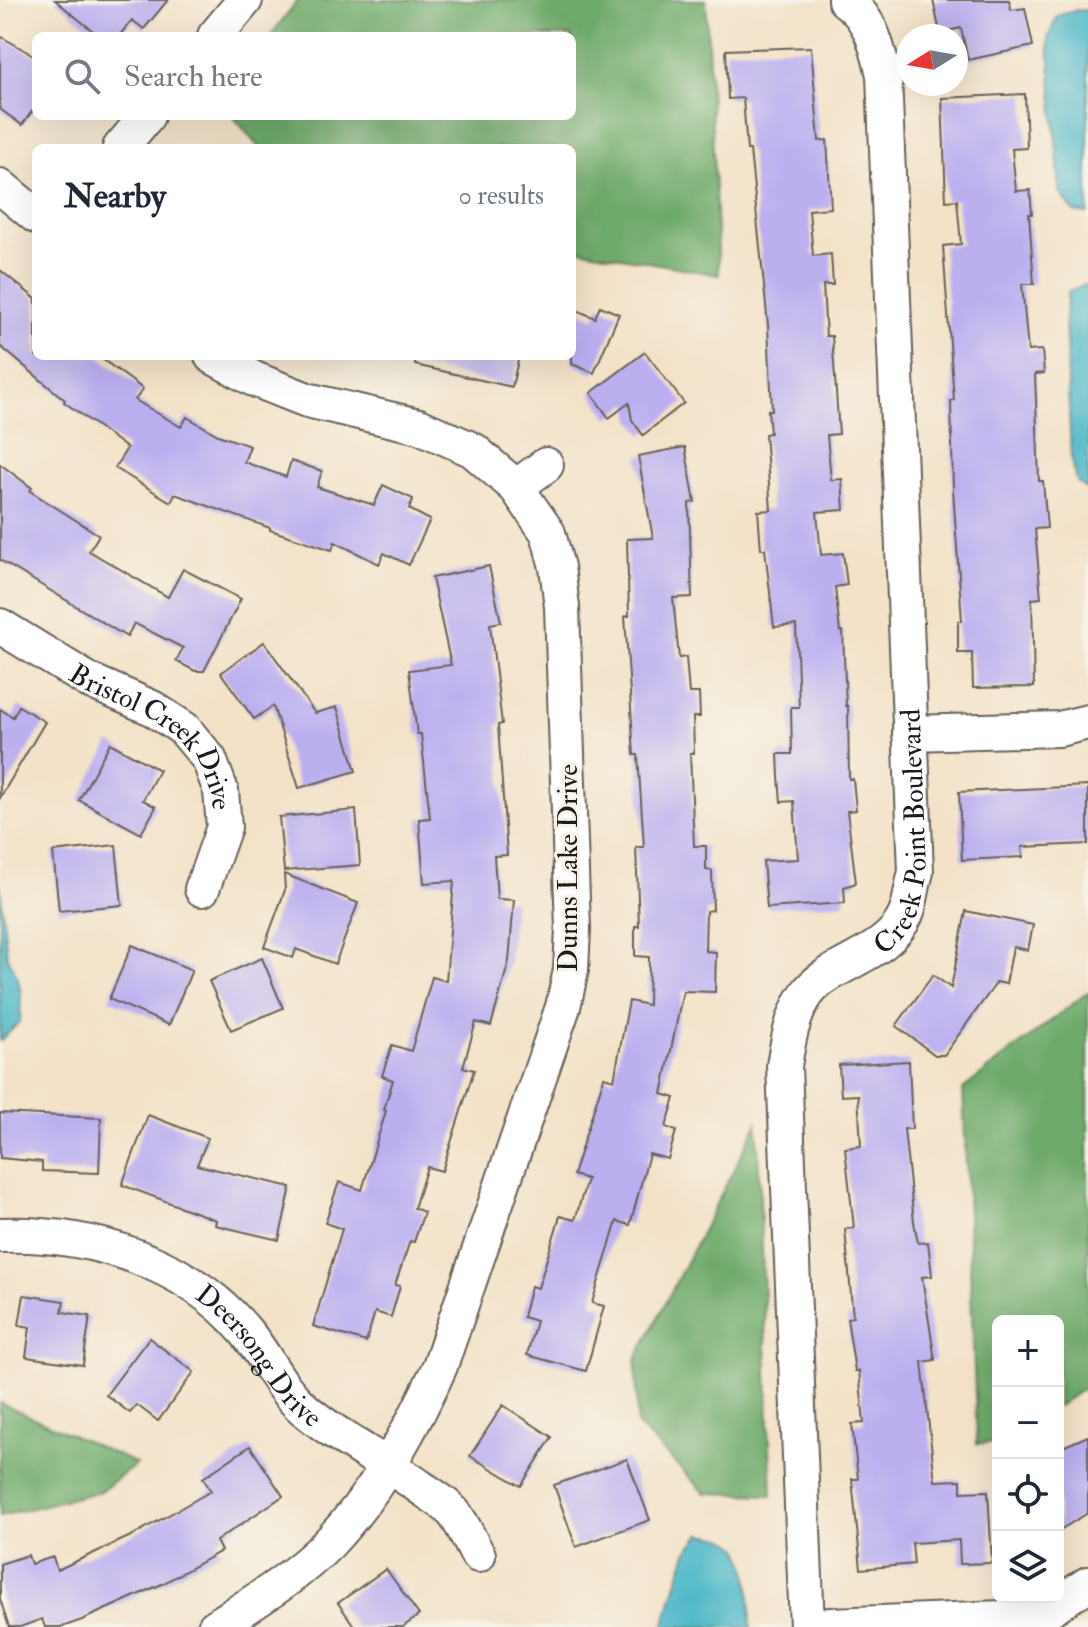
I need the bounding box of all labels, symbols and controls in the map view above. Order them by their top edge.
north arrow [896,24,968,96]
search box [32,32,576,120]
icon: search [60,54,104,98]
text: Search here [124,58,263,95]
text: Nearby [64,175,166,218]
text: 0 results [459,180,544,212]
street label: Bristol Creek Drive [62,657,239,811]
street label: Creek Point Boulevard [867,708,935,962]
street label: Dunns Lake Drive [551,764,586,972]
street label: Deersong Drive [189,1277,329,1436]
map controls [992,1315,1064,1603]
button: + [992,1315,1064,1387]
button: − [992,1387,1064,1459]
button: locate [992,1459,1064,1531]
button: layers [992,1531,1064,1603]

